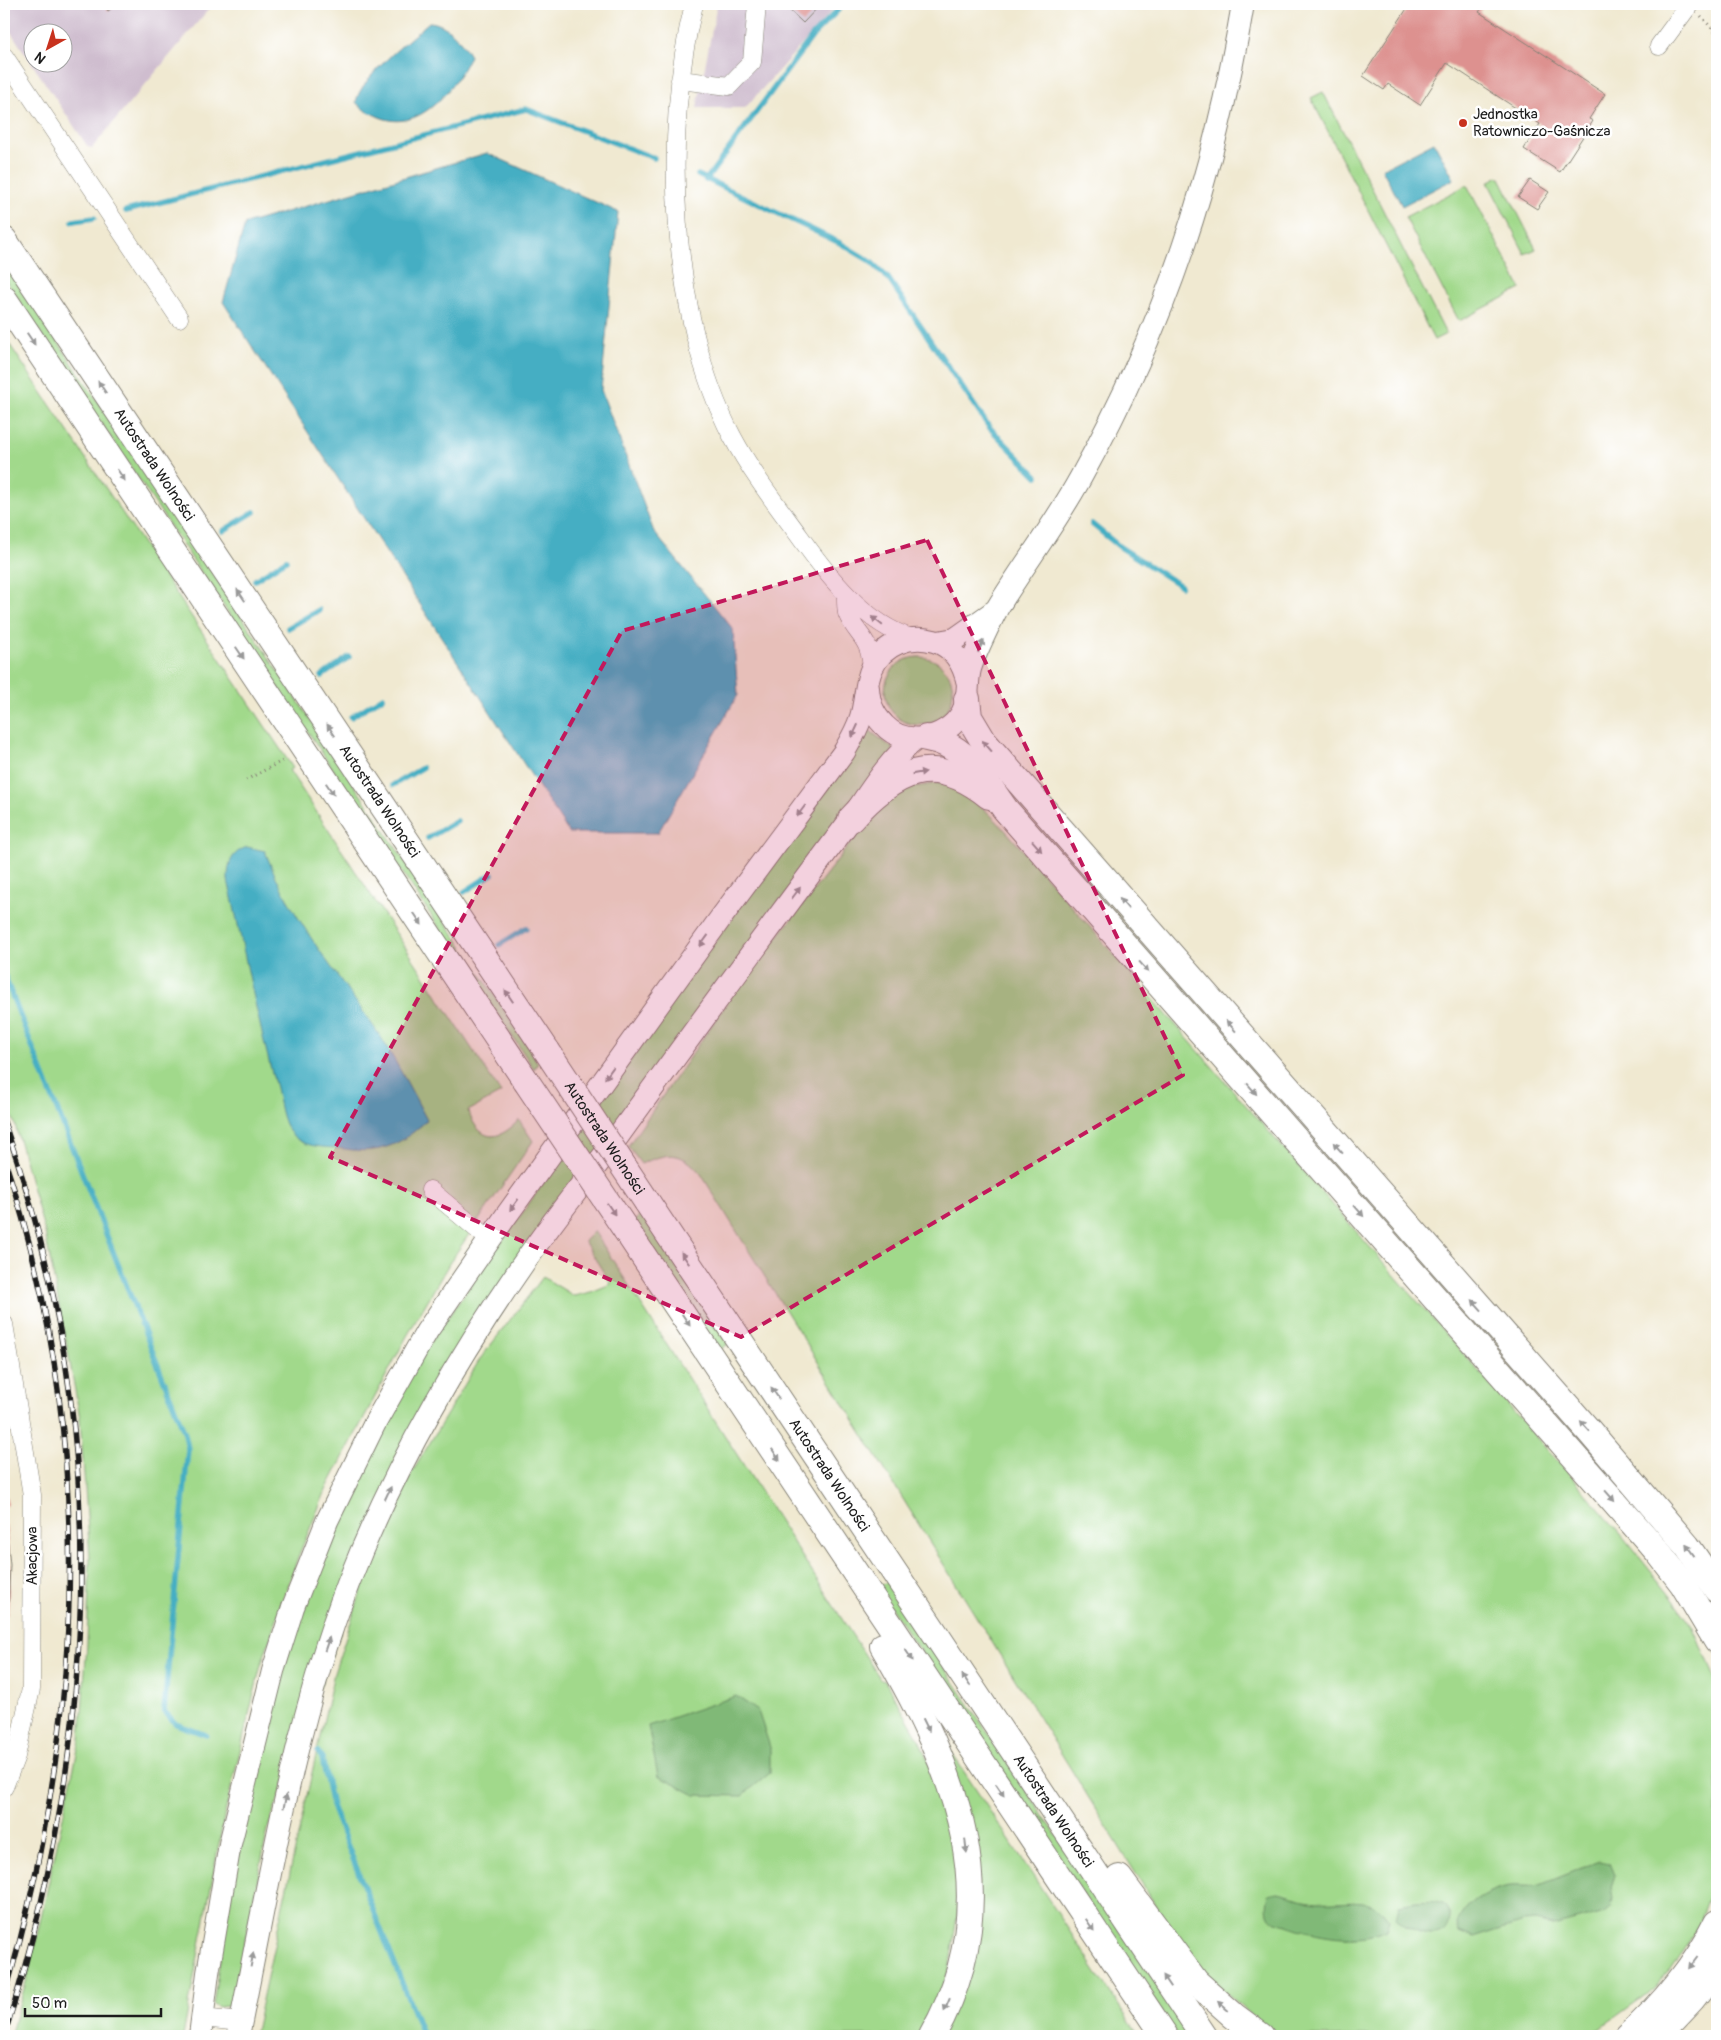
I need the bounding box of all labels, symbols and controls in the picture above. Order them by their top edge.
north arrow [22,22,72,72]
text: N [31,48,49,67]
place label: Jednostka Ratowniczo-Gaśnicza [1473,105,1611,141]
marker: Jednostka Ratowniczo-Gaśnicza [1457,117,1469,129]
one-way arrow [26,333,36,346]
one-way arrow [97,380,107,394]
street label: Autostrada Wolności [110,404,199,525]
one-way arrow [116,468,126,481]
one-way arrow [236,588,246,602]
one-way arrow [871,615,884,626]
one-way arrow [977,639,985,653]
one-way arrow [235,647,245,660]
one-way arrow [326,723,336,737]
one-way arrow [851,724,859,738]
one-way arrow [981,740,993,752]
street label: Autostrada Wolności [335,741,424,861]
one-way arrow [911,769,927,777]
one-way arrow [326,782,335,795]
one-way arrow [795,804,806,817]
one-way arrow [1031,839,1043,851]
one-way arrow [790,887,801,900]
one-way arrow [1118,898,1130,910]
one-way arrow [413,912,423,926]
one-way arrow [699,934,709,948]
one-way arrow [1139,961,1150,974]
one-way arrow [504,989,514,1003]
one-way arrow [1226,1019,1237,1032]
one-way arrow [604,1066,614,1080]
street label: Autostrada Wolności [560,1078,649,1198]
one-way arrow [1246,1083,1258,1095]
one-way arrow [1333,1142,1344,1155]
one-way arrow [509,1198,519,1212]
one-way arrow [606,1202,616,1215]
one-way arrow [1354,1205,1365,1218]
one-way arrow [680,1252,690,1265]
one-way arrow [1471,1298,1482,1311]
one-way arrow [681,1313,690,1327]
one-way arrow [771,1387,780,1400]
street label: Autostrada Wolności [785,1415,874,1535]
one-way arrow [1579,1420,1590,1433]
one-way arrow [771,1449,780,1462]
one-way arrow [383,1486,392,1501]
one-way arrow [1604,1490,1615,1503]
street label: Akacjowa [23,1526,42,1586]
one-way arrow [1684,1544,1695,1557]
one-way arrow [323,1636,331,1651]
one-way arrow [904,1649,914,1662]
one-way arrow [962,1673,971,1687]
one-way arrow [923,1718,931,1732]
street label: Autostrada Wolności [1009,1751,1098,1871]
one-way arrow [995,1784,1005,1797]
one-way arrow [281,1792,289,1808]
one-way arrow [962,1838,970,1854]
one-way arrow [1086,1918,1095,1932]
one-way arrow [249,1952,257,1968]
one-way arrow [1688,1956,1698,1970]
one-way arrow [1162,1975,1172,1988]
scale bar [25,1985,161,2017]
text: 50 m [32,1994,67,2013]
one-way arrow [942,1998,950,2012]
one-way arrow [1216,2001,1229,2012]

